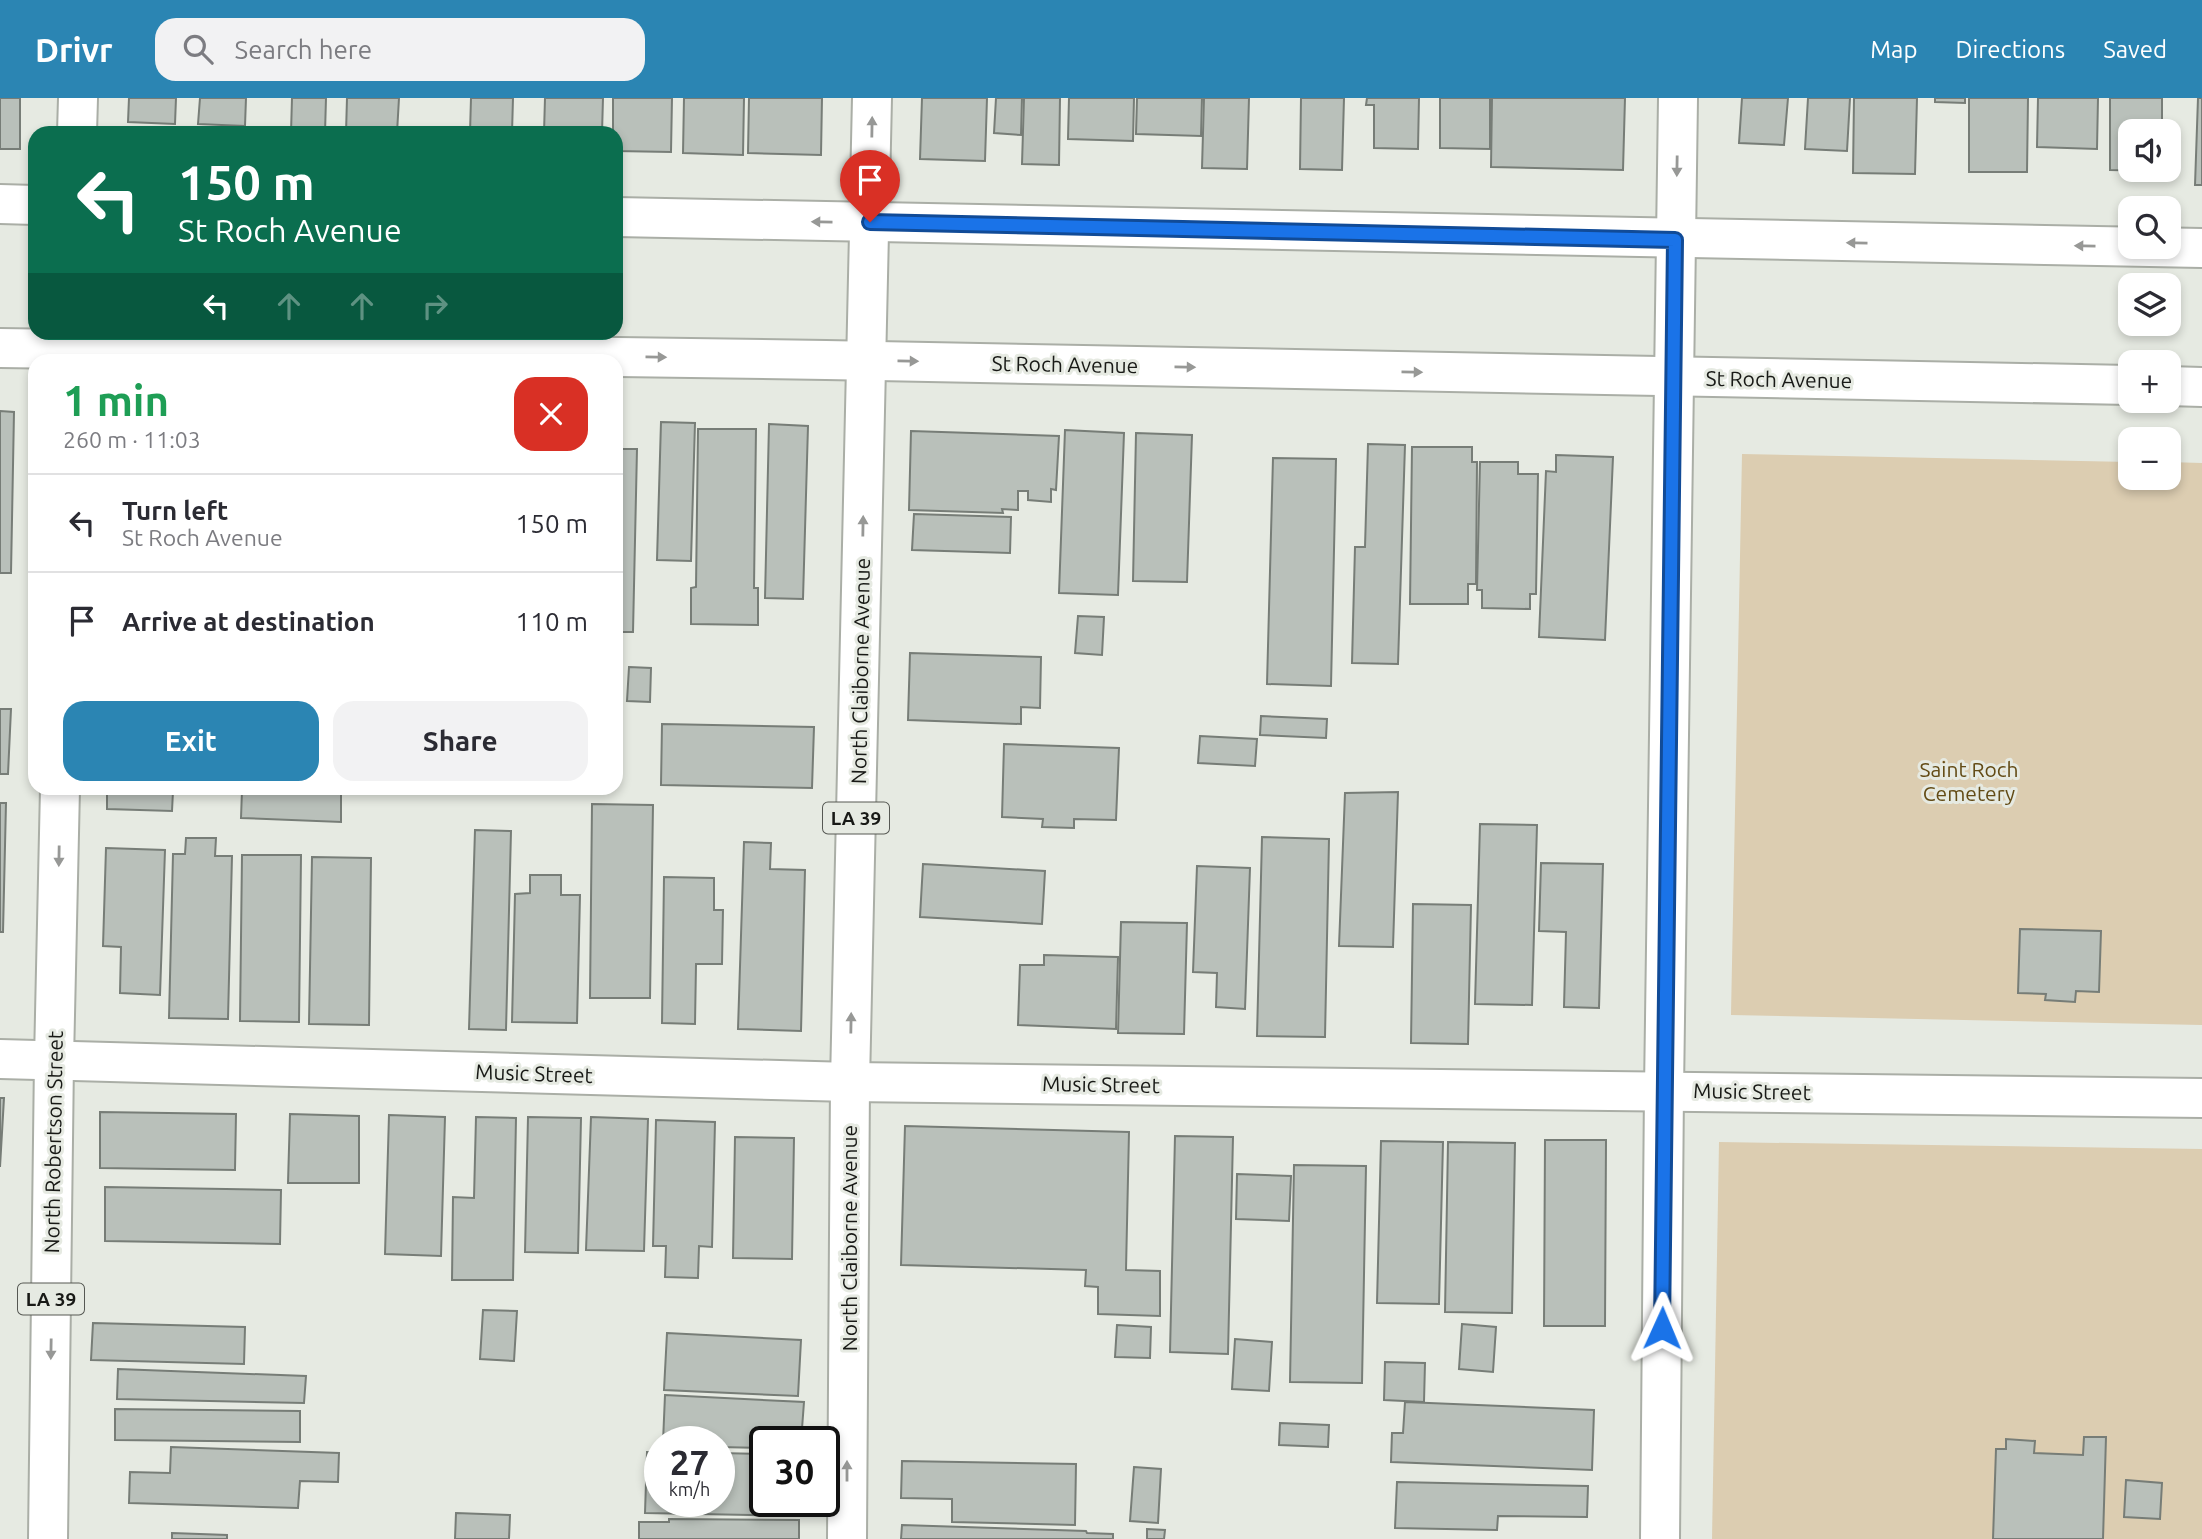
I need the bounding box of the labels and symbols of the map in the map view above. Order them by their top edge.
one-way arrow [866,116,877,138]
pin [840,150,900,222]
one-way arrow [1671,155,1682,177]
one-way arrow [810,216,832,227]
one-way arrow [1846,237,1868,248]
one-way arrow [2074,241,2096,252]
one-way arrow [645,351,667,363]
street label: St Roch Avenue [991,351,1139,377]
one-way arrow [897,355,919,367]
one-way arrow [1174,361,1196,373]
one-way arrow [1401,366,1423,377]
street label: St Roch Avenue [1705,366,1853,392]
one-way arrow [858,515,869,537]
street label: North Claiborne Avenue [846,558,874,784]
park label: Saint Roch Cemetery [1919,757,2019,805]
road number: LA 39 [823,803,889,834]
one-way arrow [53,845,64,867]
one-way arrow [846,1012,857,1034]
street label: North Robertson Street [39,1031,67,1253]
street label: Music Street [475,1059,593,1087]
street label: Music Street [1042,1071,1160,1097]
street label: Music Street [1693,1078,1811,1104]
street label: North Claiborne Avenue [837,1125,861,1351]
road number: LA 39 [18,1284,84,1315]
position arrow [1625,1291,1699,1365]
one-way arrow [45,1338,56,1360]
speed limit sign: 30 [749,1426,840,1517]
one-way arrow [841,1460,853,1482]

